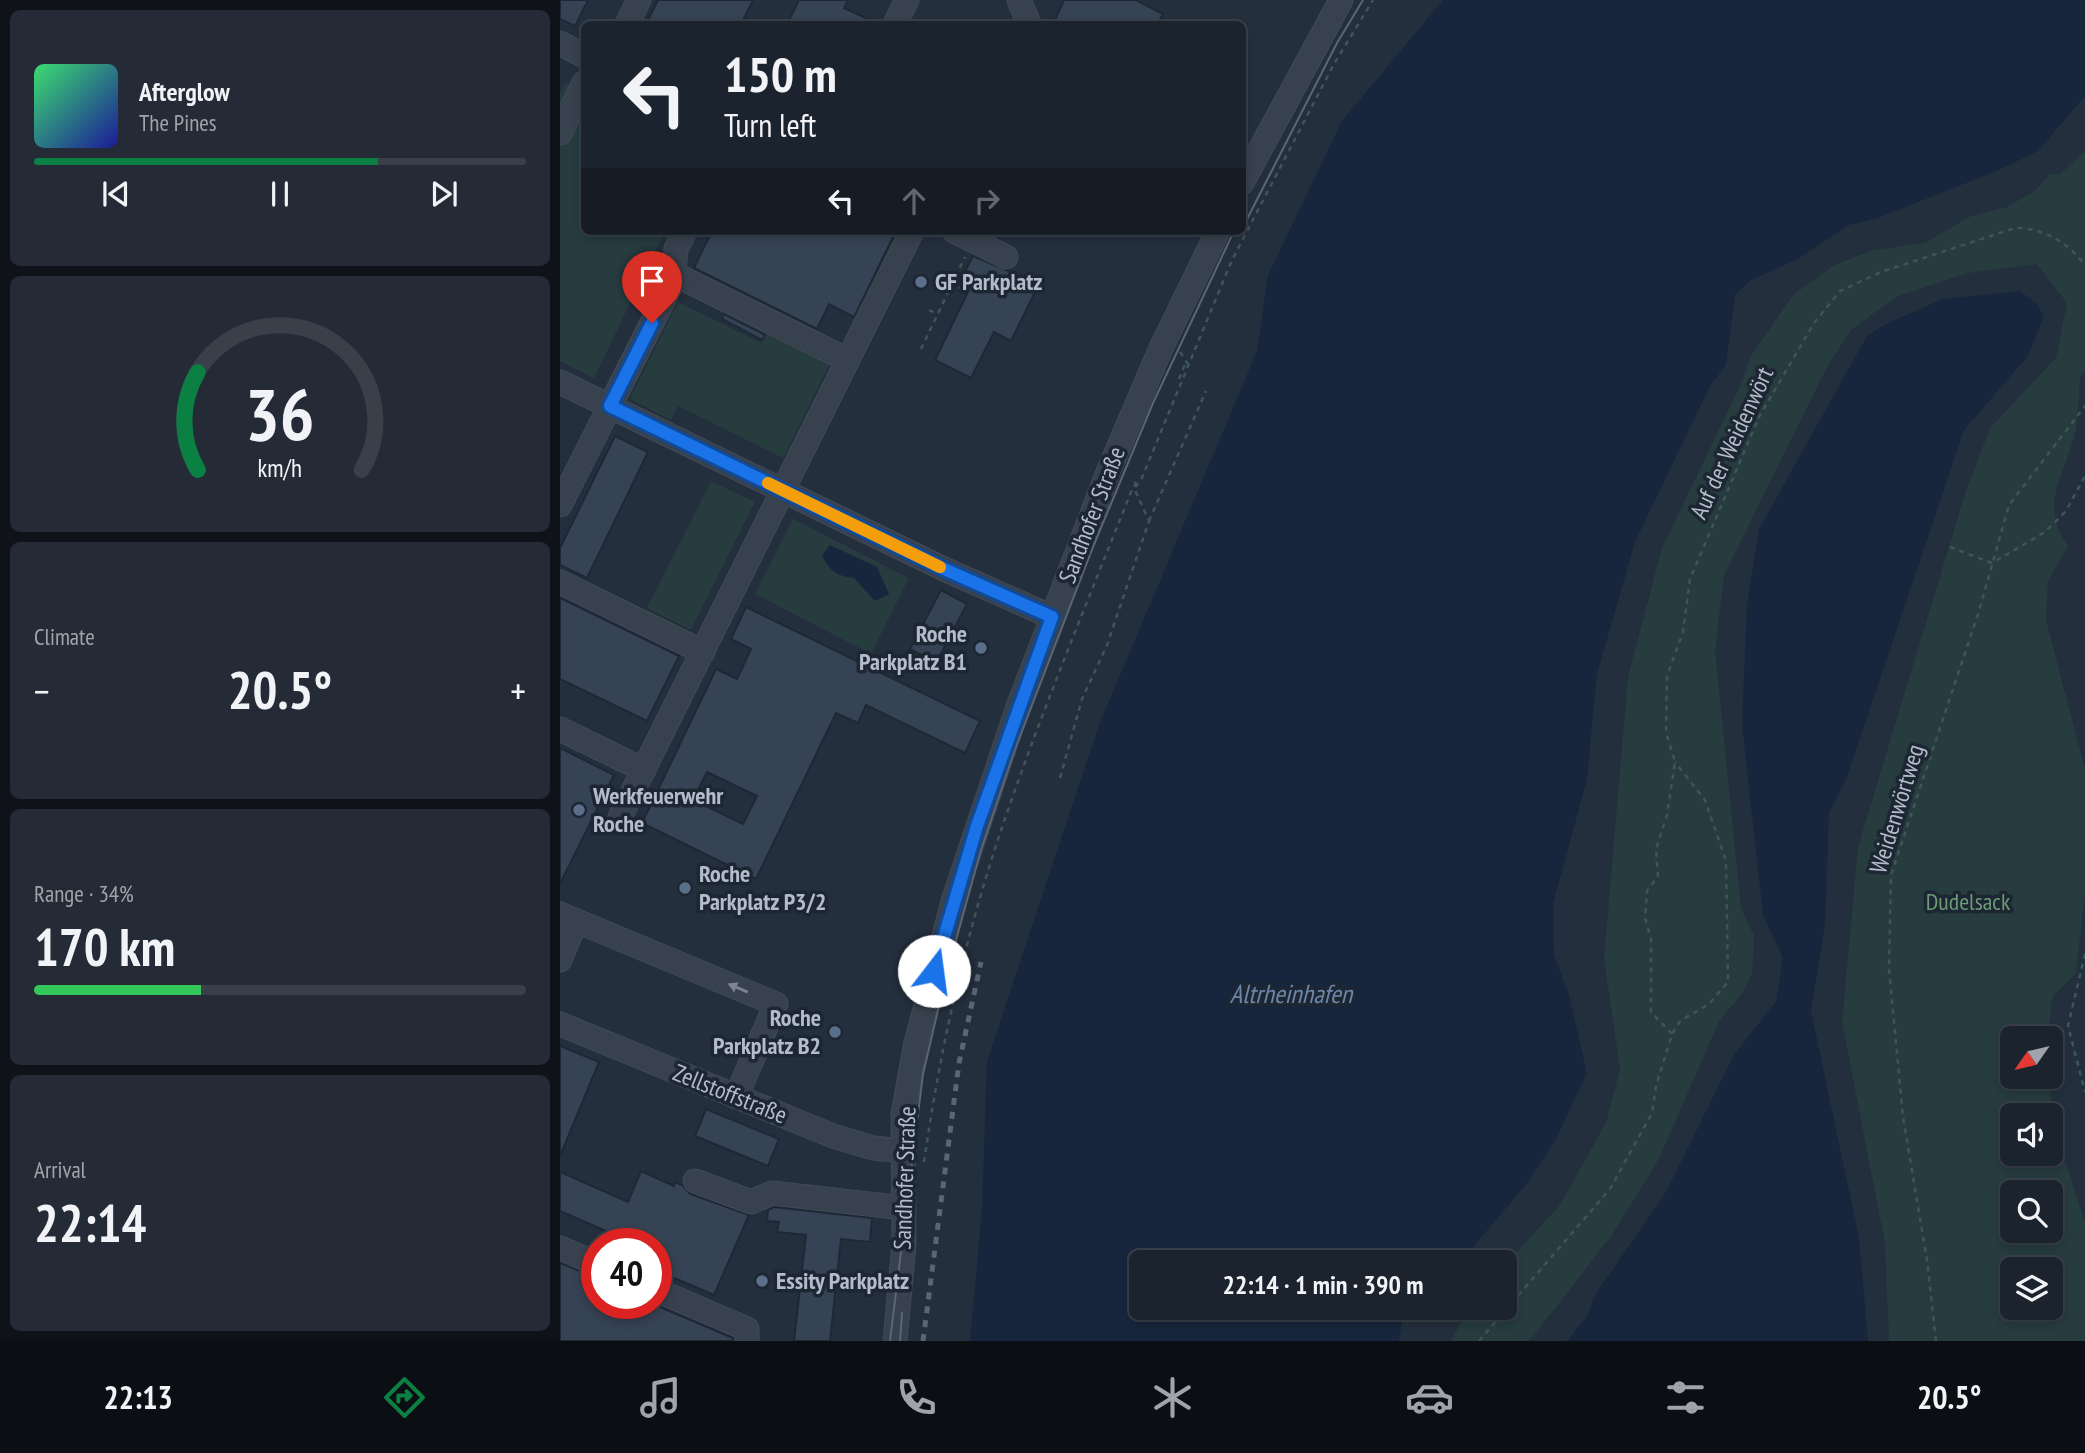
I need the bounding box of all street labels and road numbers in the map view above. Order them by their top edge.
street label: Auf der Weidenwört [1683,362,1780,524]
street label: Sandhofer Straße [1051,442,1132,587]
street label: Weidenwörtweg [1862,741,1931,877]
street label: Zellstoffstraße [669,1057,792,1130]
street label: Sandhofer Straße [887,1106,922,1250]

